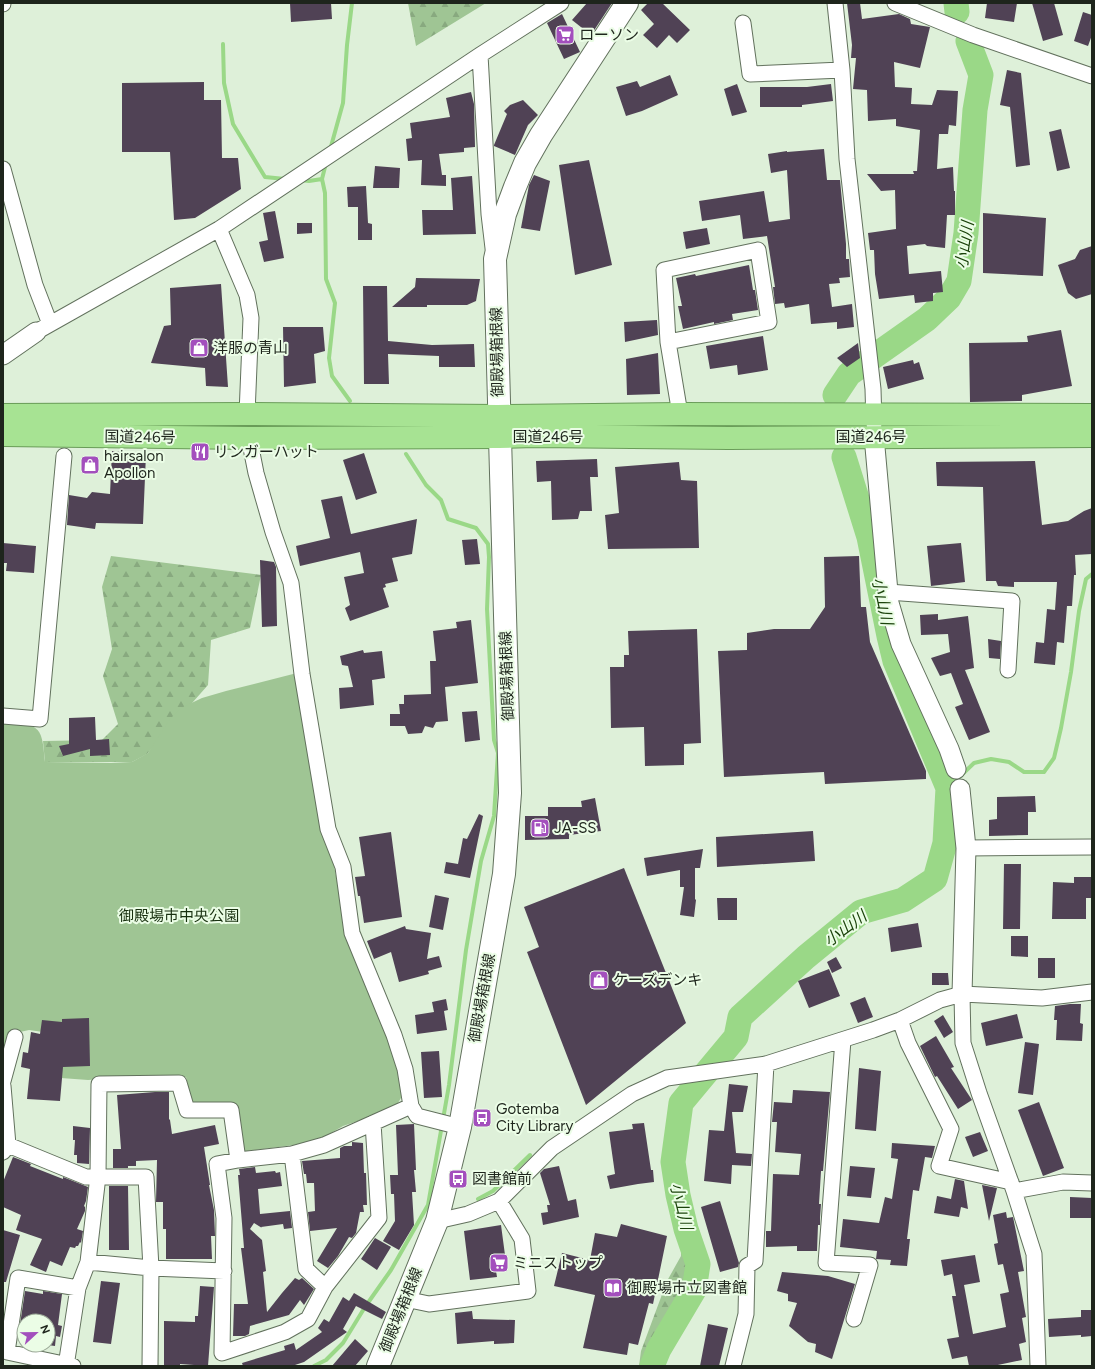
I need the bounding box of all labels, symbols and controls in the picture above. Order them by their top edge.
supermarket icon: ローソン [554,24,576,46]
place label: ローソン [579,26,639,44]
water label: 小山川 [952,218,978,270]
street label: 御殿場箱根線 [487,307,507,397]
shop icon: 洋服の青山 [188,337,210,359]
place label: 洋服の青山 [213,339,288,357]
street label: 国道246号 [104,427,176,447]
street label: 国道246号 [512,428,584,446]
street label: 国道246号 [835,428,907,446]
restaurant icon: リンガーハット [189,441,211,463]
place label: リンガーハット [214,443,319,461]
place label: hairsalon Apollon [104,447,164,482]
shop icon: hairsalon Apollon [79,454,101,476]
water label: 小山川 [868,576,897,629]
street label: 御殿場箱根線 [496,631,518,721]
fuel station icon: JA-SS [529,817,551,839]
place label: JA-SS [554,819,597,837]
water label: 小山川 [820,905,872,950]
park label: 御殿場市中央公園 [119,907,239,925]
street label: 御殿場箱根線 [465,952,499,1044]
shop icon: ケーズデンキ [588,969,610,991]
place label: ケーズデンキ [613,971,702,989]
place label: Gotemba City Library [496,1100,573,1135]
bus stop icon: Gotemba City Library [471,1107,493,1129]
bus stop icon: 図書館前 [447,1168,469,1190]
place label: 図書館前 [472,1170,532,1188]
water label: 小山川 [666,1181,697,1234]
supermarket icon: ミニストップ [488,1252,510,1274]
place label: ミニストップ [513,1254,603,1272]
street label: 御殿場箱根線 [376,1265,426,1355]
library icon: 御殿場市立図書館 [602,1277,624,1299]
place label: 御殿場市立図書館 [627,1279,747,1297]
north arrow [16,1313,56,1353]
text: N [37,1323,52,1336]

